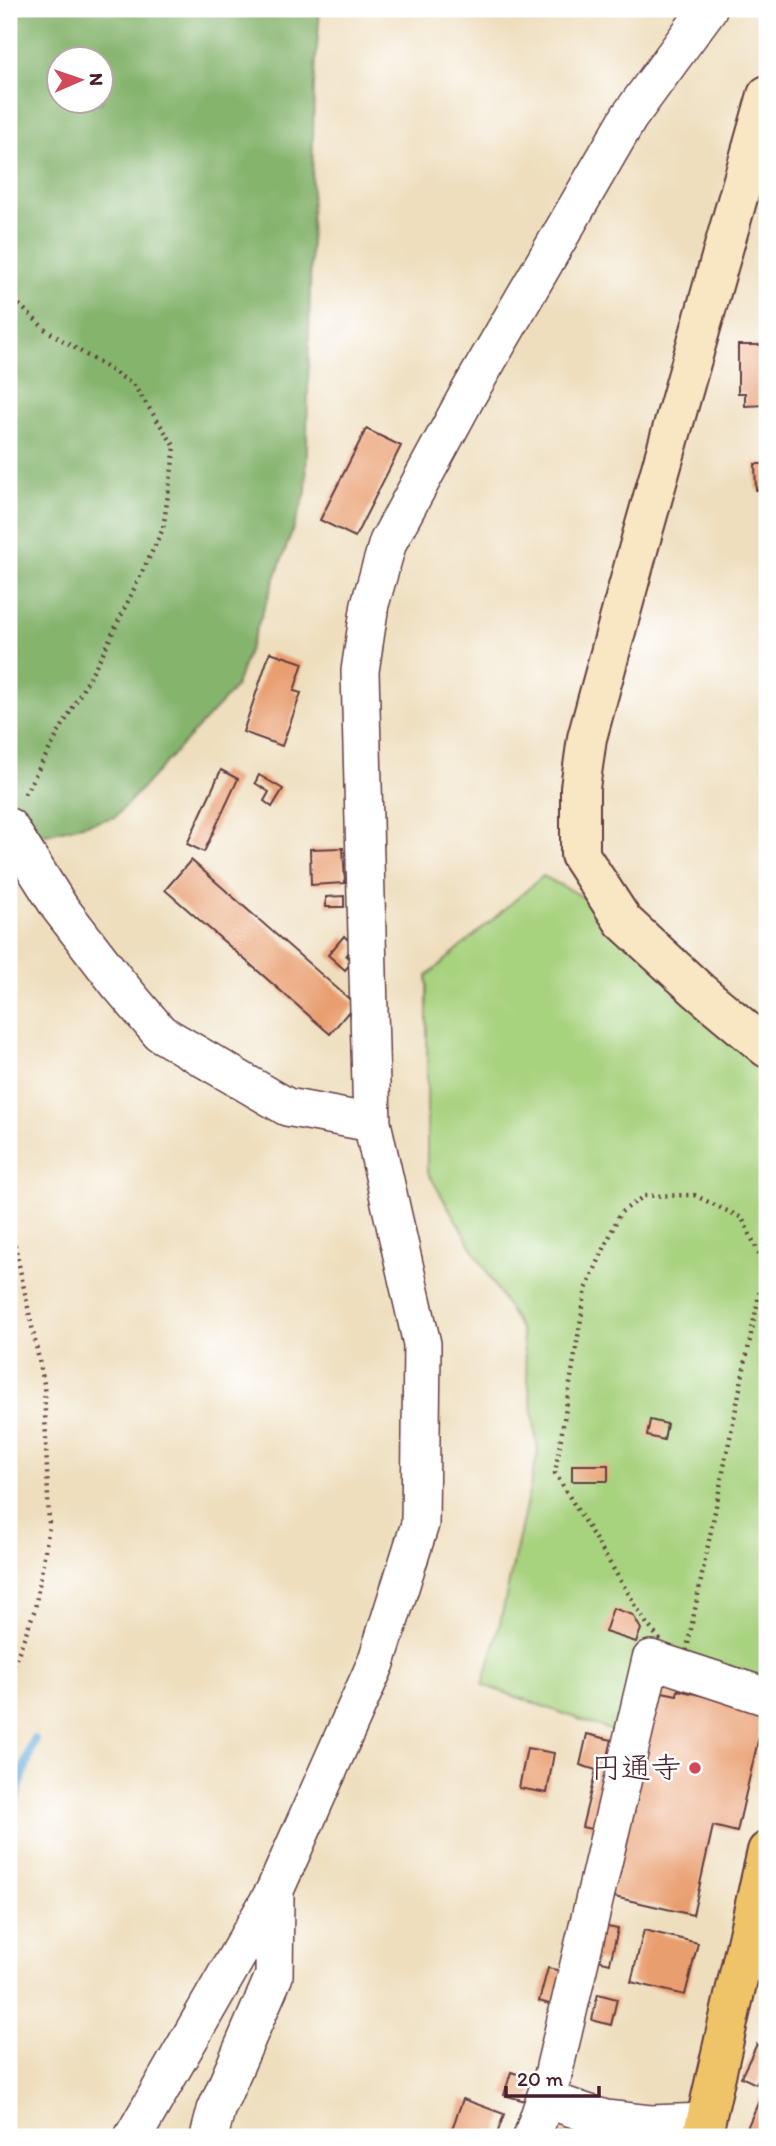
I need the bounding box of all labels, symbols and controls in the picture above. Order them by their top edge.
north arrow [46,46,116,116]
text: N [85,73,108,86]
place label: 円通寺 [591,1749,681,1786]
marker: 円通寺 [687,1760,703,1776]
scale bar [506,2055,599,2099]
text: 20 m [517,2066,564,2091]

